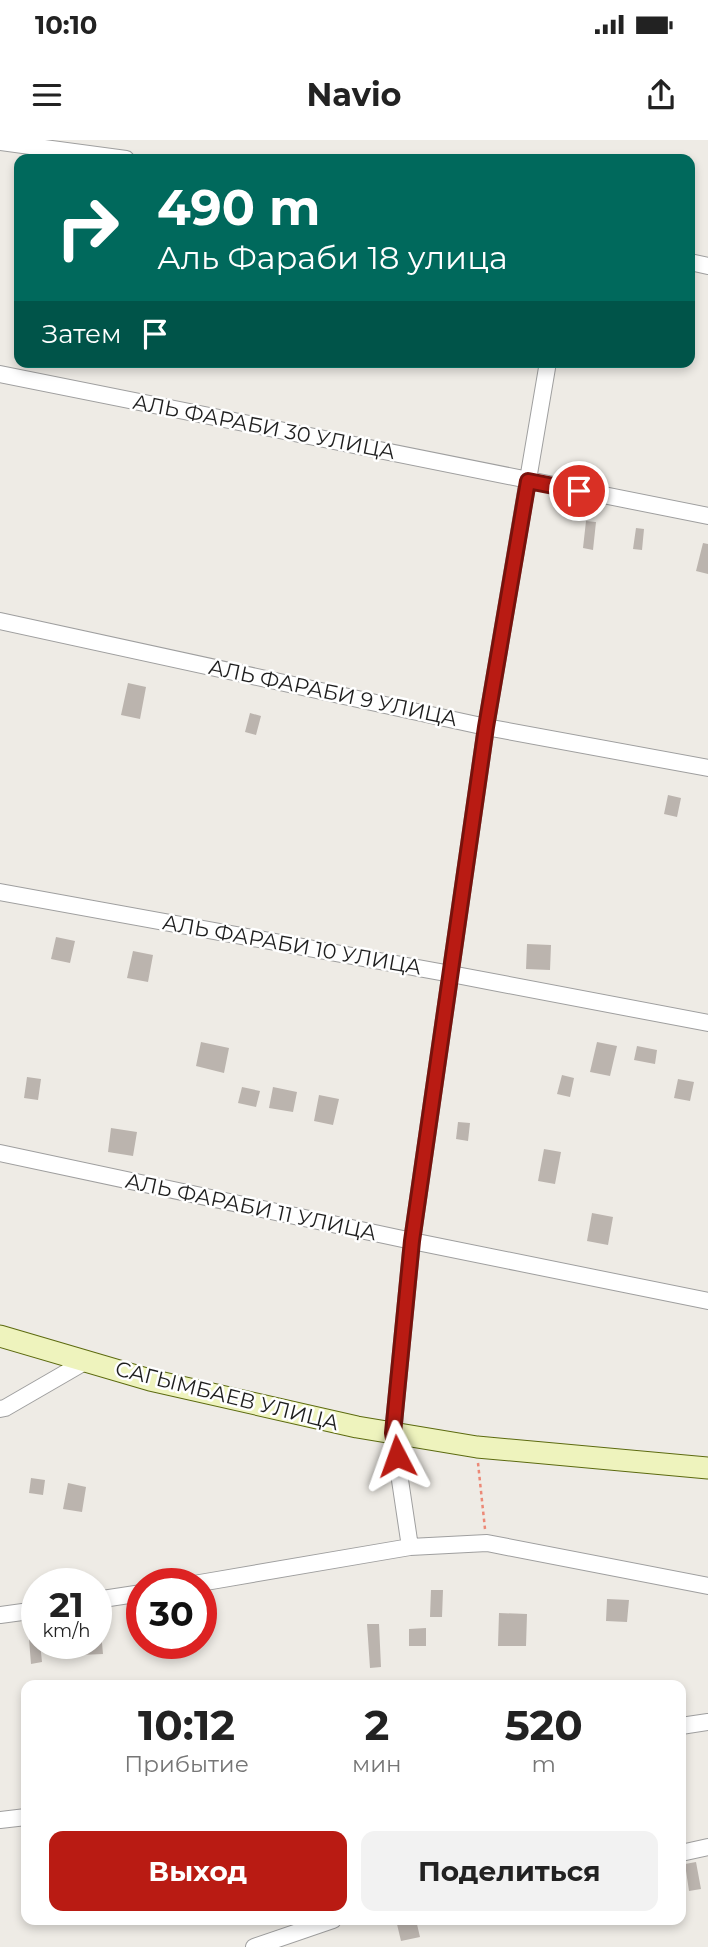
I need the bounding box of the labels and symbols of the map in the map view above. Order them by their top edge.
street label: АЛЬ ФАРАБИ 30 УЛИЦА [131,389,398,464]
pin [549,461,609,521]
street label: АЛЬ ФАРАБИ 9 УЛИЦА [206,654,460,731]
street label: АЛЬ ФАРАБИ 10 УЛИЦА [161,909,424,980]
street label: АЛЬ ФАРАБИ 11 УЛИЦА [123,1168,379,1245]
street label: САГЫМБАЕВ УЛИЦА [113,1356,342,1436]
position arrow [360,1419,434,1493]
speed limit sign: 30 [126,1568,217,1659]

